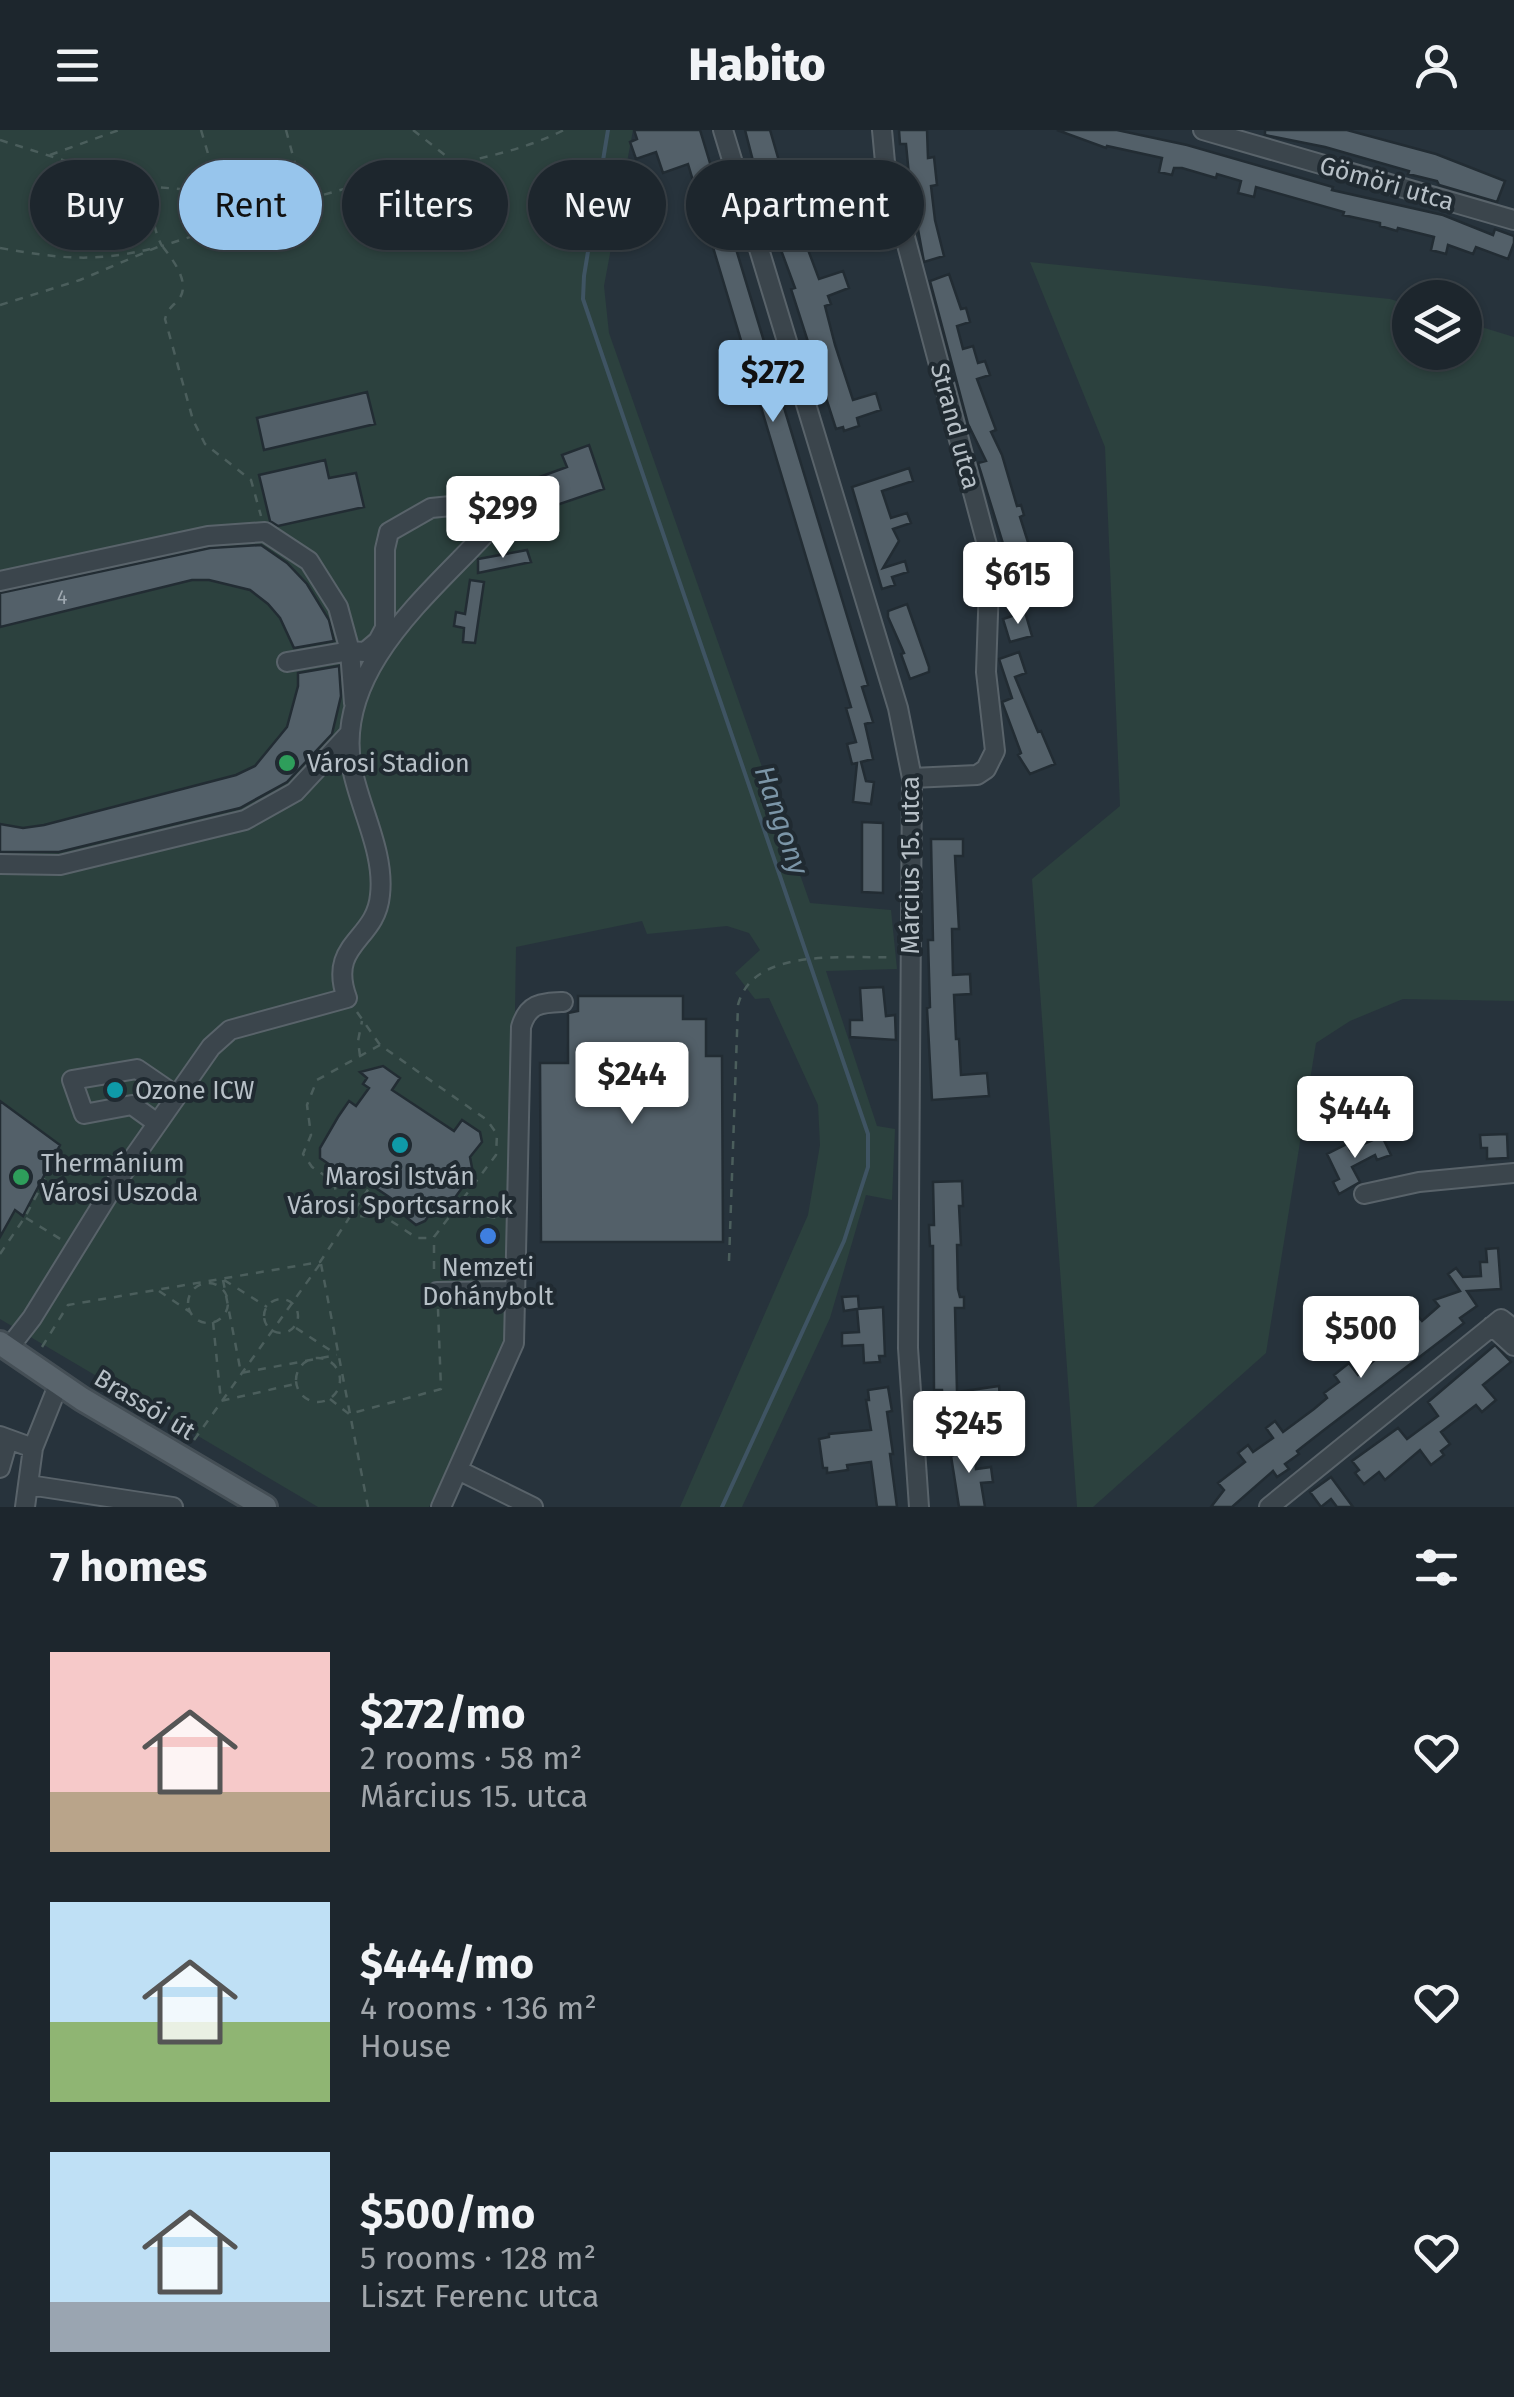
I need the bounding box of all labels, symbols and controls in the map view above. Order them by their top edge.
icon: menu [50,38,105,93]
text: Habito [688,38,826,92]
icon: person [1409,38,1464,93]
street label: Gömöri utca [1316,150,1457,217]
chip: Buy [30,160,159,250]
chip: Rent [179,160,322,250]
chip: Filters [342,160,508,250]
chip: New [528,160,666,250]
chip: Apartment [686,160,924,250]
map controls [1392,280,1482,370]
button: layers [1392,280,1482,370]
pin: $272 [714,340,832,425]
text: $272 [741,353,805,391]
street label: Strand utca [924,360,986,493]
pin: $299 [444,476,562,561]
text: $299 [468,489,538,527]
pin: $615 [959,542,1077,627]
text: $615 [985,555,1051,593]
house number: 4 [57,585,68,609]
place label: Városi Stadion [307,749,470,779]
marker: Városi Stadion [276,752,298,774]
water label: Hangony [748,761,816,880]
street label: Március 15. utca [896,776,926,954]
pin: $244 [573,1042,691,1127]
text: $244 [597,1055,667,1093]
place label: Ozone ICW [135,1076,255,1106]
pin: $444 [1296,1076,1414,1161]
marker: Ozone ICW [104,1079,126,1101]
text: $444 [1319,1089,1391,1127]
marker: Marosi István Városi Sportcsarnok [389,1134,411,1156]
place label: Thermánium Városi Uszoda [41,1149,198,1208]
place label: Marosi István Városi Sportcsarnok [287,1162,513,1221]
marker: Thermánium Városi Uszoda [10,1166,32,1188]
marker: Nemzeti Dohánybolt [477,1225,499,1247]
place label: Nemzeti Dohánybolt [422,1253,555,1312]
pin: $500 [1302,1296,1420,1381]
text: $500 [1325,1309,1397,1347]
street label: Brassói út [89,1363,201,1447]
pin: $245 [910,1391,1028,1476]
text: $245 [935,1404,1003,1442]
icon: filters [1409,1540,1464,1595]
text: 7 homes [50,1542,207,1592]
text: $272/mo [360,1689,526,1739]
icon: home [130,1692,250,1812]
icon: heart [1409,1725,1464,1780]
text: 2 rooms · 58 m² [360,1739,582,1777]
text: Március 15. utca [360,1777,588,1815]
text: $444/mo [360,1939,534,1989]
icon: home [130,1942,250,2062]
icon: heart [1409,1975,1464,2030]
text: 4 rooms · 136 m² [360,1989,597,2027]
text: House [360,2027,451,2065]
text: $500/mo [360,2189,535,2239]
icon: home [130,2192,250,2312]
icon: heart [1409,2225,1464,2280]
text: 5 rooms · 128 m² [360,2239,596,2277]
text: Liszt Ferenc utca [360,2277,599,2315]

